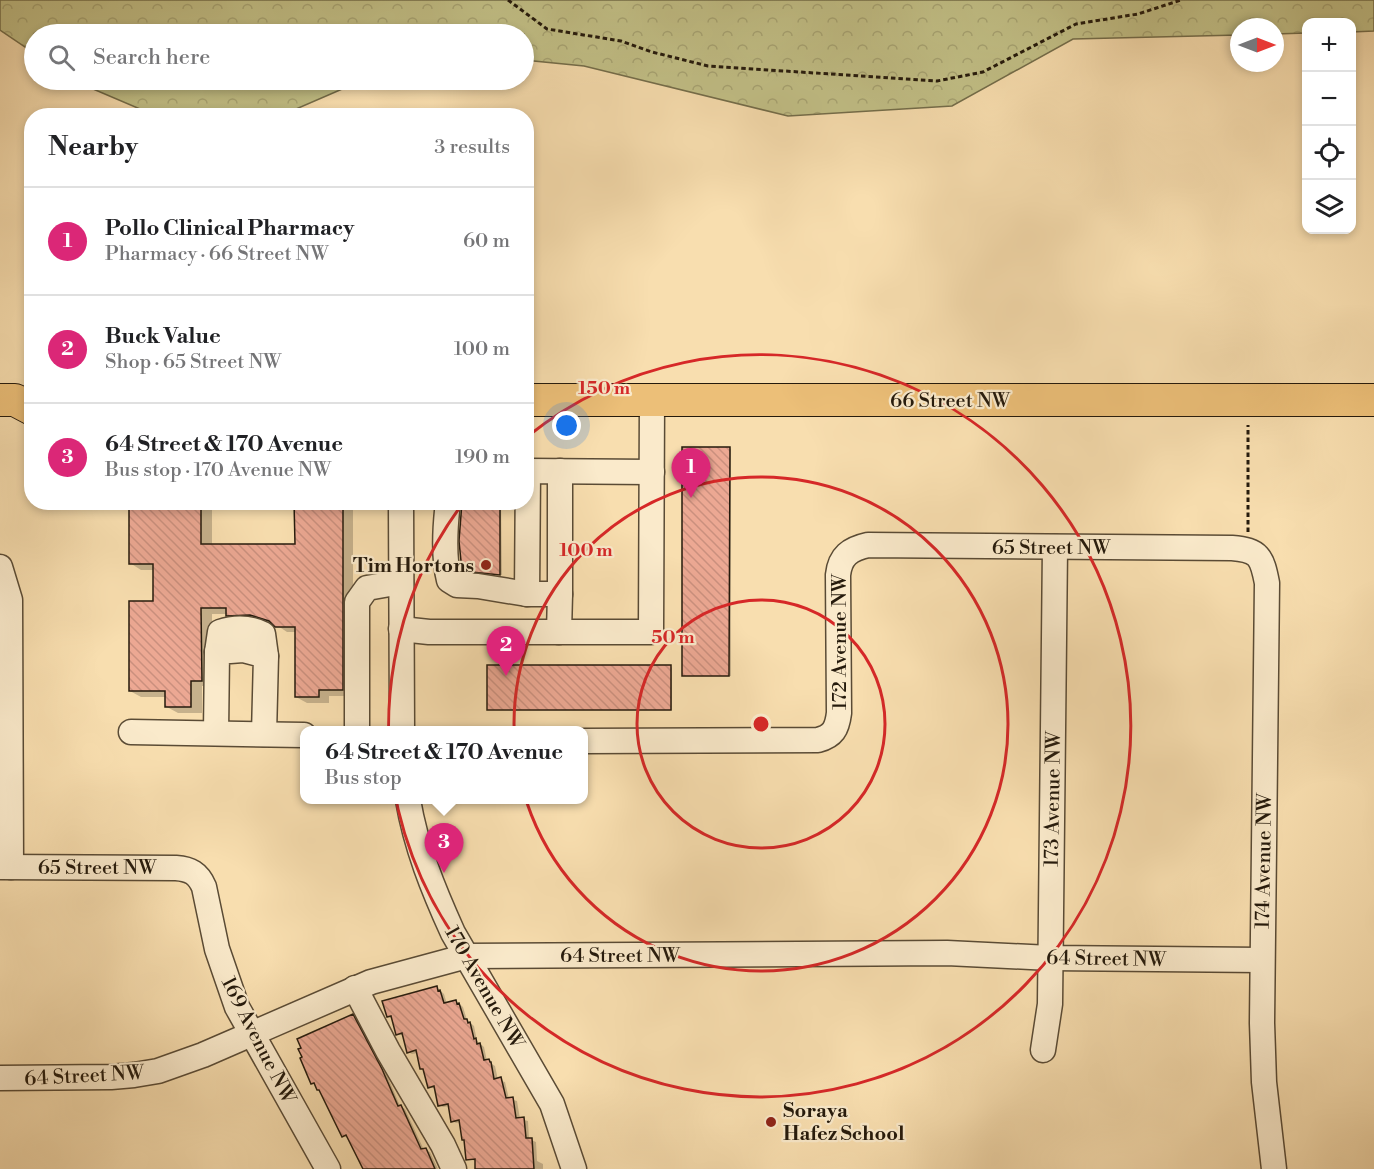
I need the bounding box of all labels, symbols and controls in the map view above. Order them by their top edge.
north arrow [1230,18,1284,72]
map controls [1302,18,1356,234]
button: + [1302,18,1356,72]
search box [24,24,534,90]
icon: search [45,41,78,74]
text: Search here [93,44,210,71]
button: − [1302,72,1356,126]
button: locate [1302,126,1356,180]
text: Nearby [48,131,138,163]
text: 3 results [434,135,510,160]
button: layers [1302,180,1356,234]
text: Pollo Clinical Pharmacy [105,215,354,242]
text: 1 [63,229,72,254]
text: 60 m [463,229,510,254]
text: Pharmacy · 66 Street NW [105,242,329,267]
text: Buck Value [105,323,221,350]
text: 2 [61,337,74,362]
text: 100 m [454,337,510,362]
text: Shop · 65 Street NW [105,350,281,375]
text: 150 m [578,377,631,400]
street label: 66 Street NW [890,389,1011,414]
your location [552,411,581,440]
text: 64 Street & 170 Avenue [105,431,343,458]
text: 3 [61,445,74,470]
text: 190 m [455,445,510,470]
pin: 1 [672,448,710,498]
text: Bus stop · 170 Avenue NW [105,458,331,483]
street label: 65 Street NW [992,536,1111,561]
text: 100 m [559,539,613,562]
place label: Tim Hortons [353,554,474,579]
marker: Tim Hortons [479,558,493,572]
street label: 172 Avenue NW [828,573,853,710]
pin: 2 [486,626,526,676]
text: 50 m [651,626,695,649]
centre of rings [751,714,771,734]
popup [300,726,588,804]
street label: 173 Avenue NW [1040,730,1067,867]
text: 64 Street & 170 Avenue [325,739,563,766]
text: Bus stop [325,766,402,791]
street label: 174 Avenue NW [1251,792,1278,929]
pin: 3 [424,824,464,873]
street label: 65 Street NW [38,856,157,881]
street label: 170 Avenue NW [438,922,529,1054]
street label: 64 Street NW [560,944,681,969]
street label: 64 Street NW [1046,946,1167,973]
street label: 169 Avenue NW [215,973,301,1109]
street label: 64 Street NW [24,1061,146,1092]
place label: Soraya Hafez School [783,1099,905,1147]
marker: Soraya Hafez School [764,1115,778,1129]

